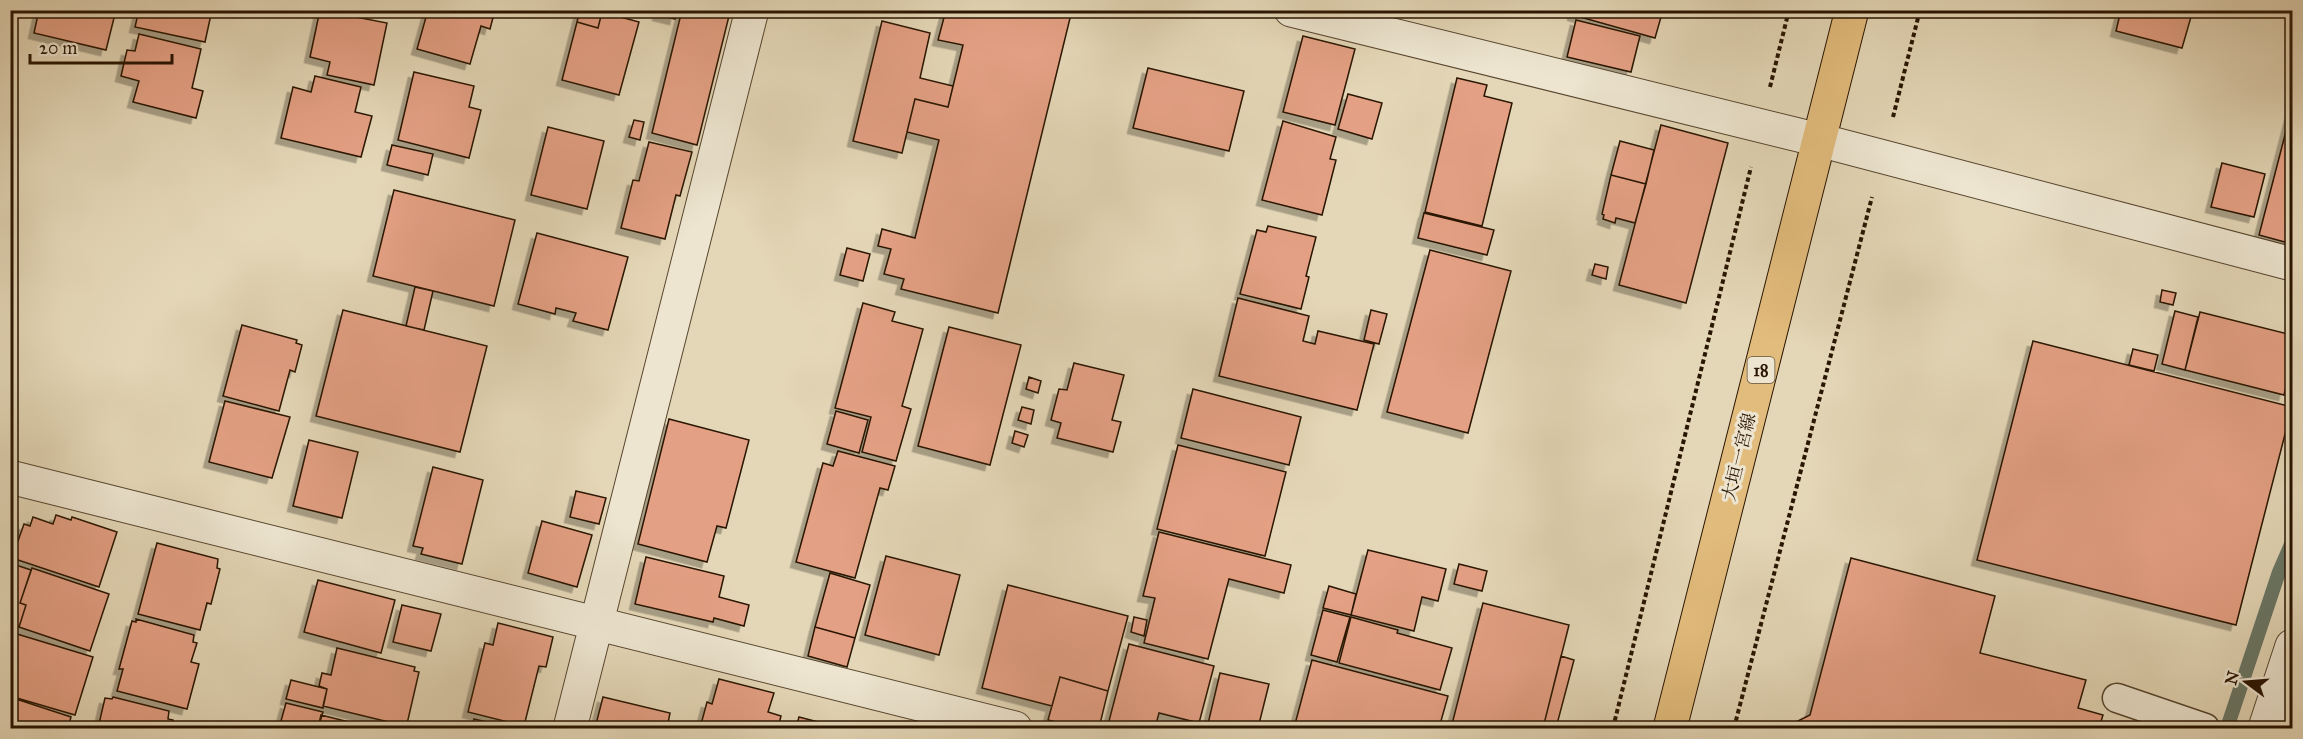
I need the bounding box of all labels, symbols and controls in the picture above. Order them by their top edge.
scale bar [30,27,172,65]
text: 20 m [39,37,77,59]
road number: 18 [1748,357,1774,383]
street label: 大垣一宮線 [1717,411,1761,503]
north arrow [2216,652,2276,712]
text: N [2221,668,2243,687]

